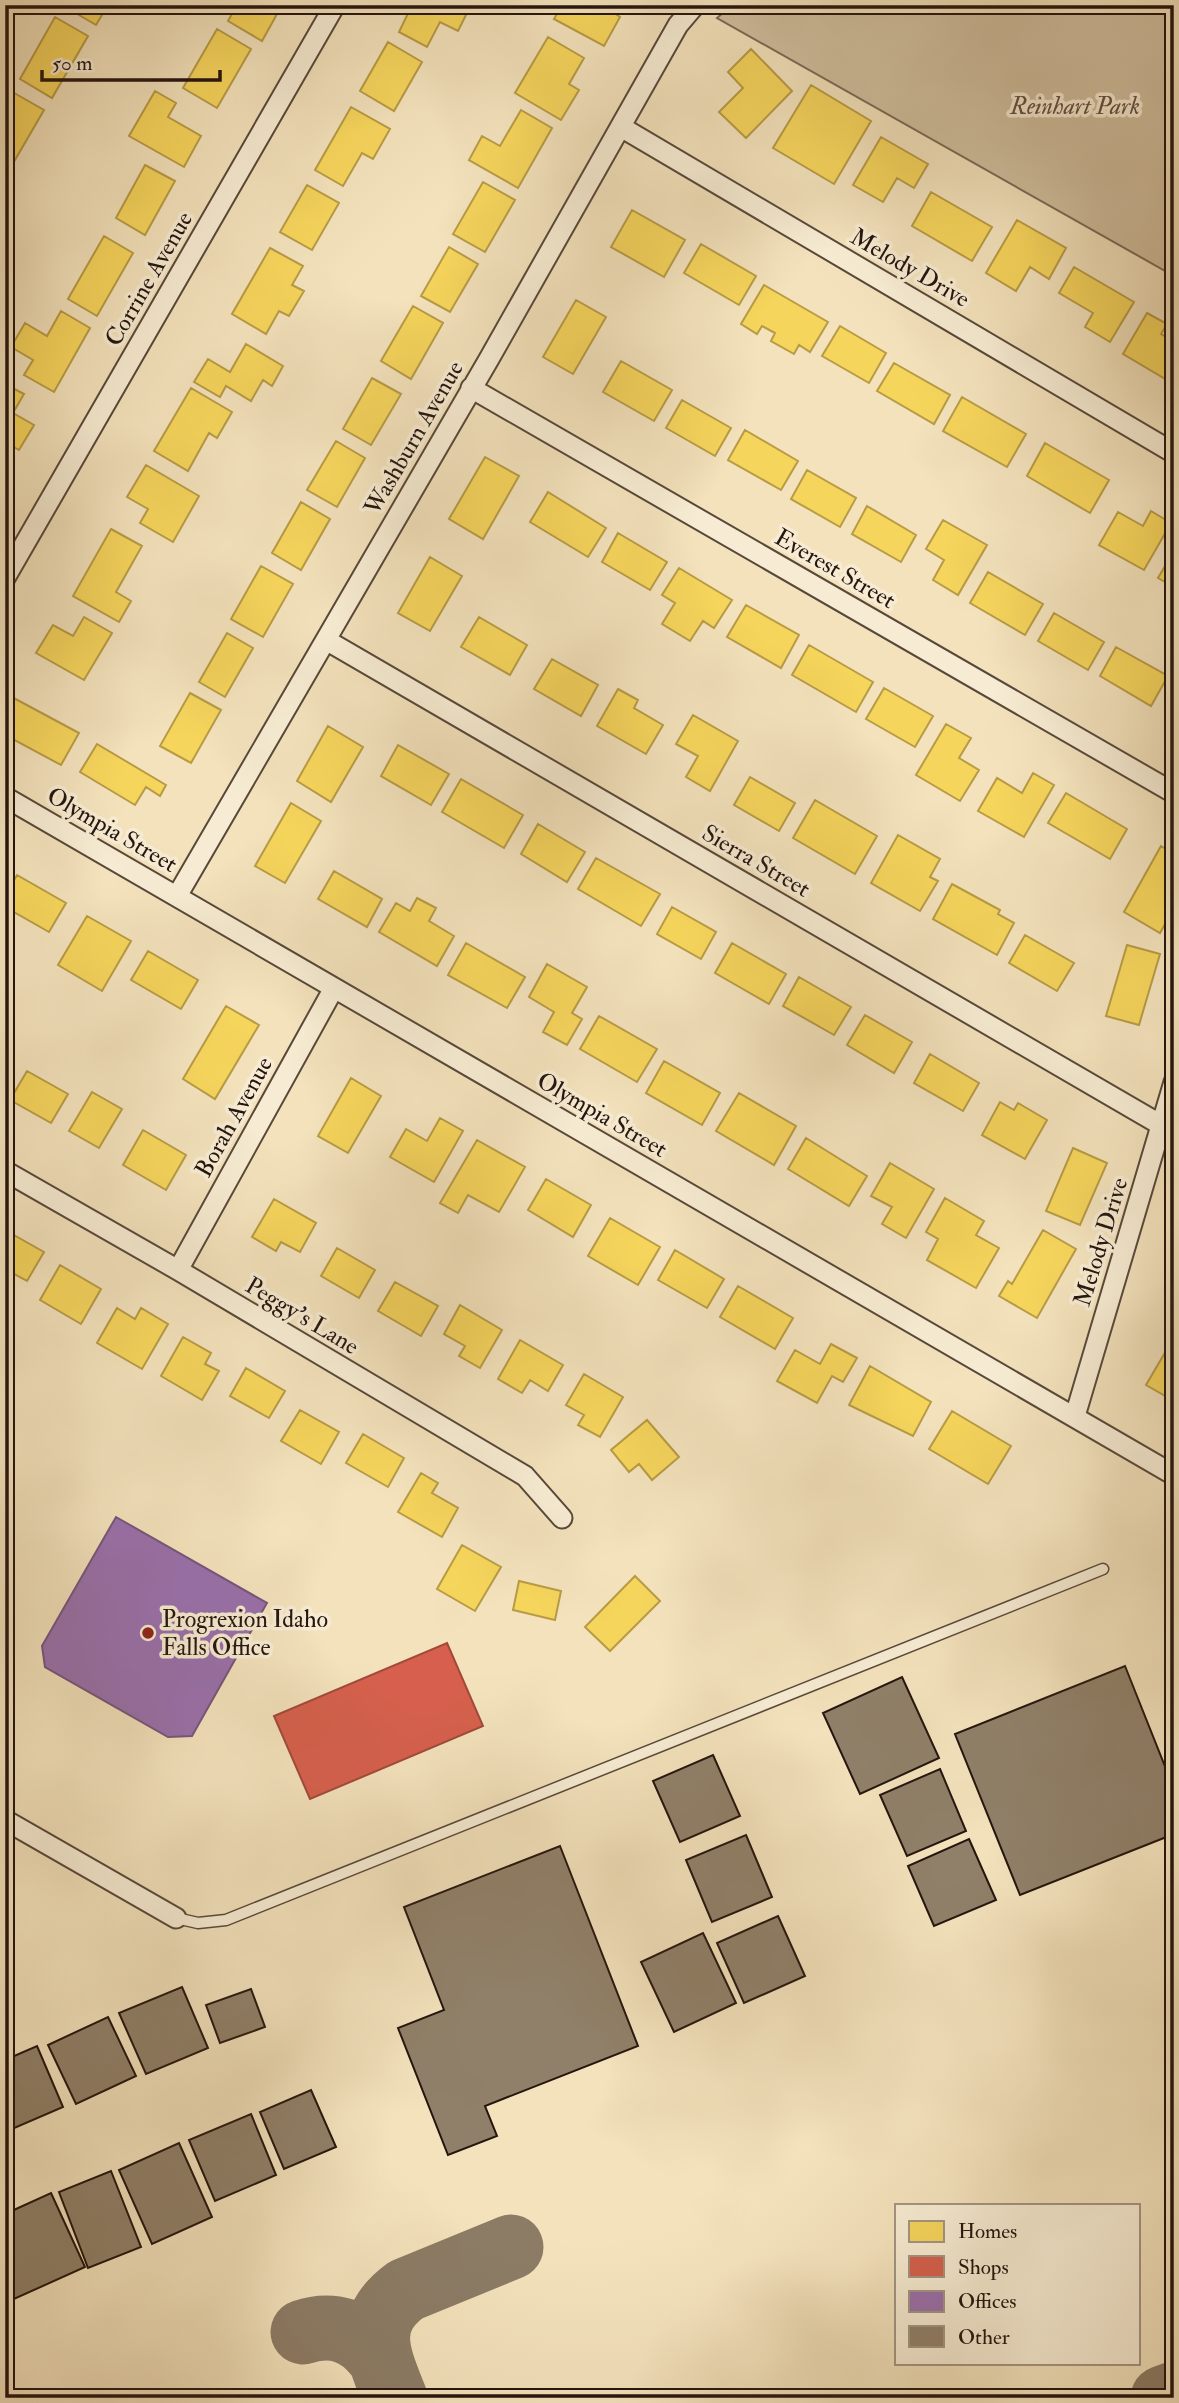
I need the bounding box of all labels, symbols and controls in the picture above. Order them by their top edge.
scale bar [42,38,220,82]
text: 50 m [52,50,93,77]
park label: Reinhart Park [1009,91,1140,122]
street label: Corrine Avenue [98,206,200,352]
street label: Melody Drive [845,221,975,315]
street label: Washburn Avenue [357,355,471,521]
street label: Everest Street [769,522,901,616]
street label: Olympia Street [41,780,183,880]
street label: Sierra Street [696,818,816,905]
street label: Borah Avenue [188,1051,280,1183]
street label: Olympia Street [531,1065,673,1165]
street label: Melody Drive [1067,1174,1135,1310]
street label: Peggy's Lane [240,1270,364,1362]
place label: Progrexion Idaho Falls Office [162,1604,328,1663]
marker: Progrexion Idaho Falls Office [140,1625,156,1641]
legend [895,2204,1140,2364]
text: Homes [958,2218,1017,2245]
text: Shops [958,2254,1009,2281]
text: Offices [958,2288,1016,2315]
text: Other [958,2324,1010,2351]

